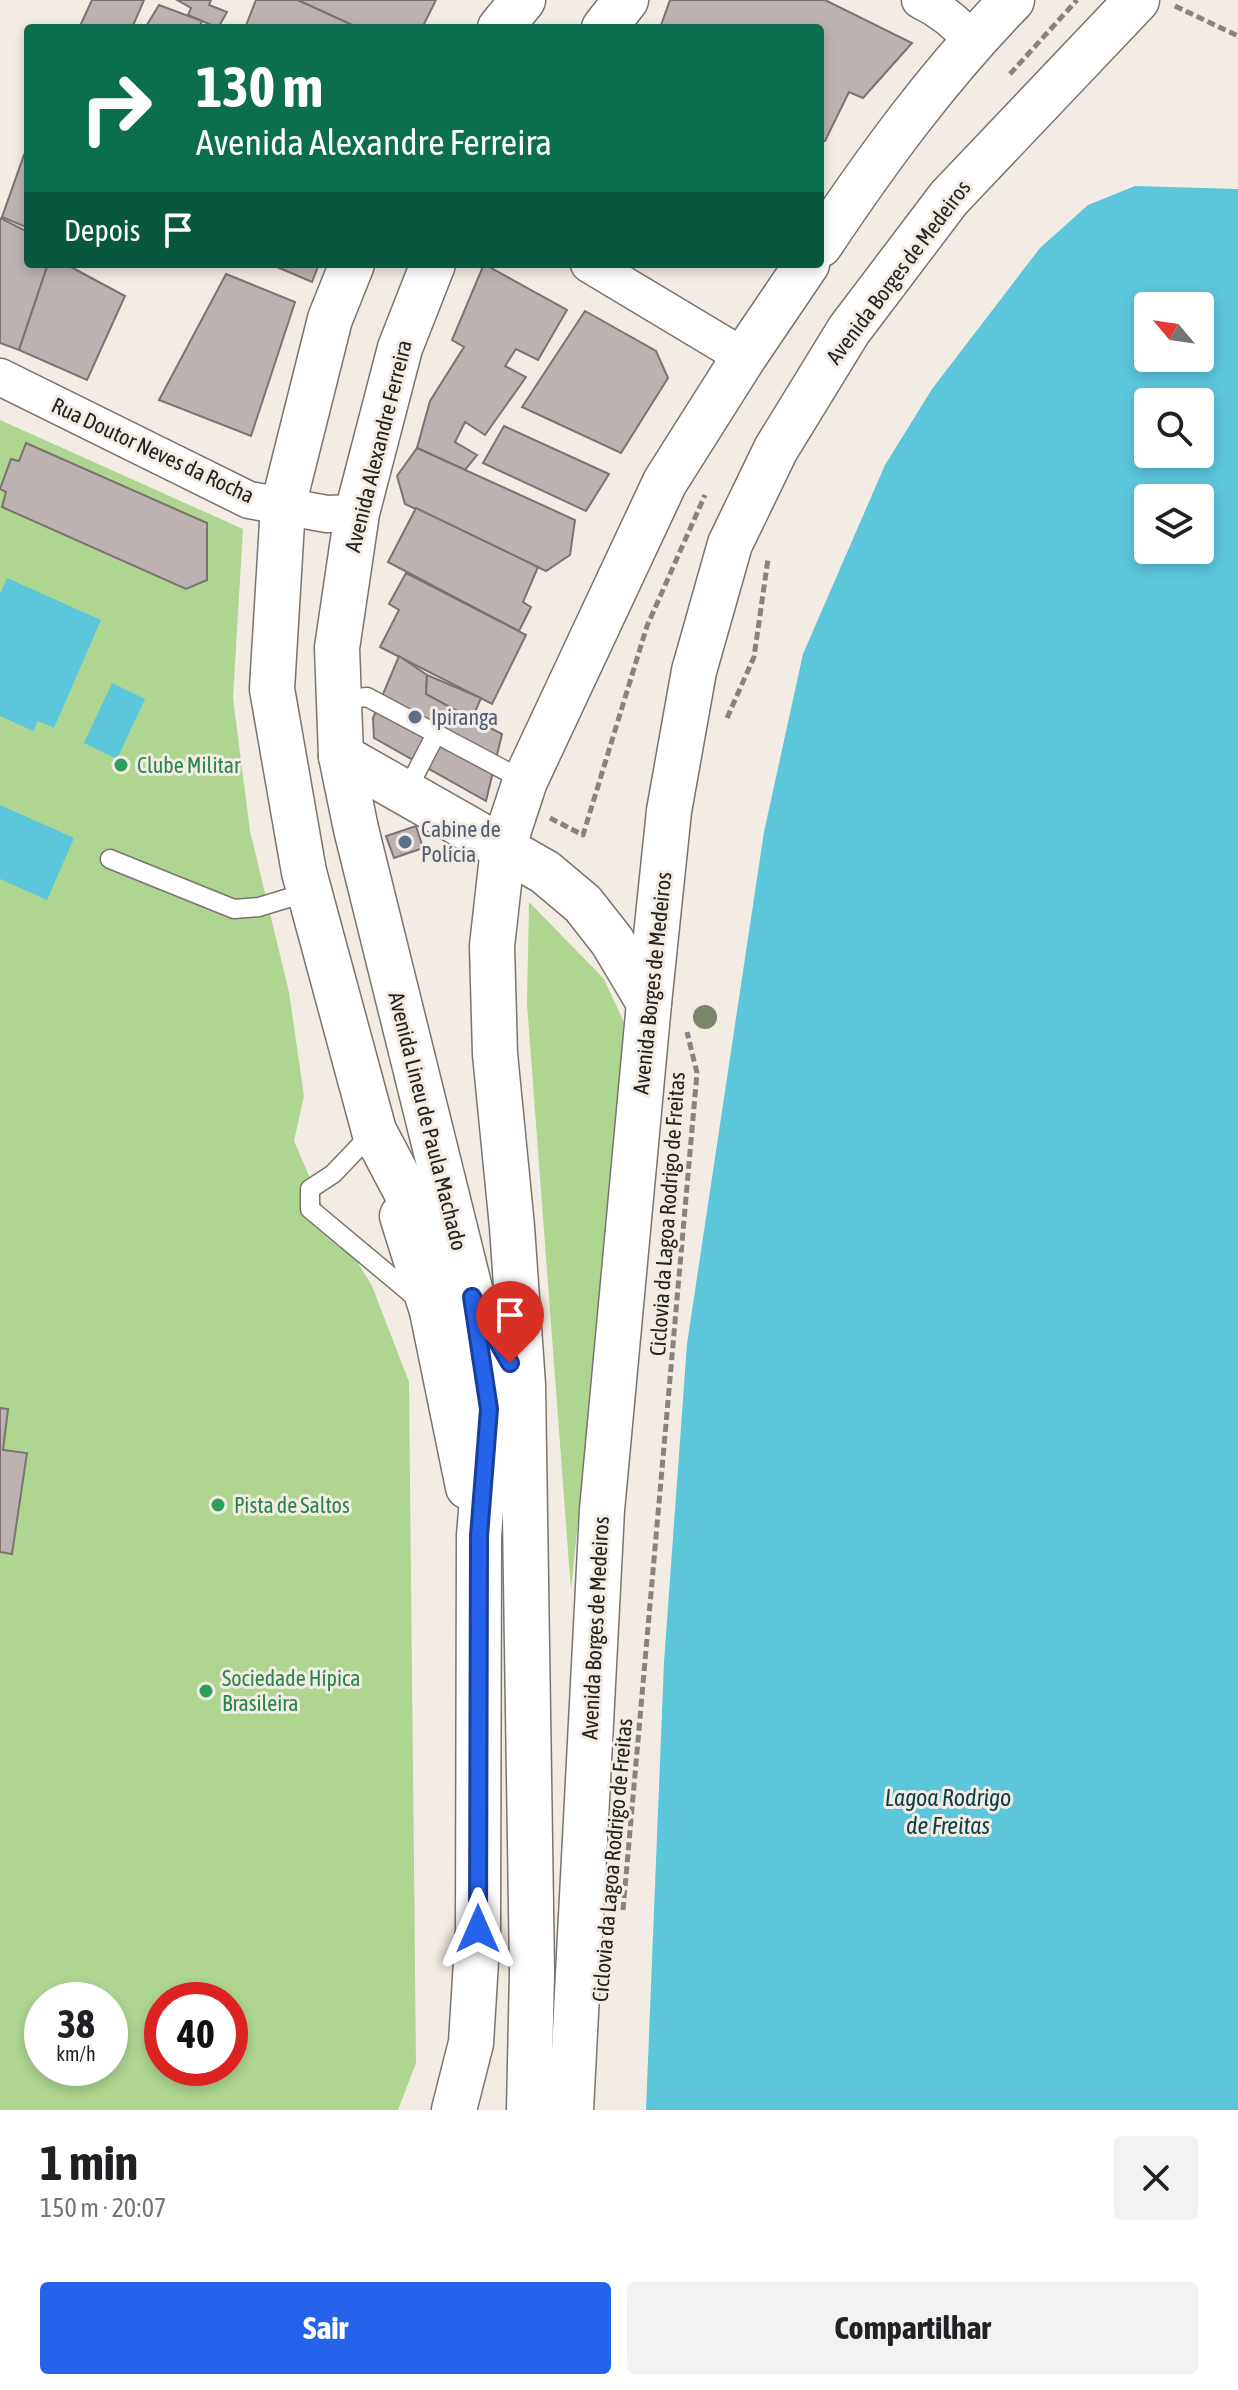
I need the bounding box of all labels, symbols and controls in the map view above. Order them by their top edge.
text: 130 m [196,55,323,119]
icon: right [64,56,168,160]
text: Avenida Alexandre Ferreira [196,121,552,163]
street label: Avenida Borges de Medeiros [820,175,976,369]
icon: arrive [156,208,200,252]
text: Depois [64,213,140,247]
north arrow [1134,292,1214,372]
map controls [1134,292,1214,564]
street label: Avenida Alexandre Ferreira [339,337,417,555]
button: search [1134,388,1214,468]
street label: Rua Doutor Neves da Rocha [48,392,258,508]
button: layers [1134,484,1214,564]
place label: Ipiranga [431,704,498,730]
marker: Ipiranga [406,708,424,726]
place label: Clube Militar [137,752,241,778]
marker: Clube Militar [112,756,130,774]
place label: Cabine de Polícia [421,816,501,867]
marker: Cabine de Polícia [396,833,414,851]
street label: Avenida Borges de Medeiros [627,870,677,1096]
street label: Avenida Lineu de Paula Machado [383,989,473,1253]
street label: Ciclovia da Lagoa Rodrigo de Freitas [644,1071,690,1357]
pin [476,1281,544,1363]
icon: arrive [488,1293,532,1337]
place label: Pista de Saltos [234,1492,350,1518]
marker: Pista de Saltos [209,1496,227,1514]
street label: Avenida Borges de Medeiros [576,1515,614,1740]
place label: Sociedade Hípica Brasileira [222,1665,360,1716]
marker: Sociedade Hípica Brasileira [197,1682,215,1700]
street label: Ciclovia da Lagoa Rodrigo de Freitas [587,1717,637,2003]
water label: Lagoa Rodrigo de Freitas [885,1784,1011,1839]
position arrow [436,1887,520,1971]
speed limit sign: 40 [144,1982,248,2086]
text: 38 [57,2001,95,2046]
text: km/h [56,2042,96,2065]
text: 1 min [40,2135,138,2190]
button: close [1114,2136,1198,2220]
text: 150 m · 20:07 [40,2193,166,2223]
button: Sair [40,2282,611,2374]
button: Compartilhar [627,2282,1198,2374]

